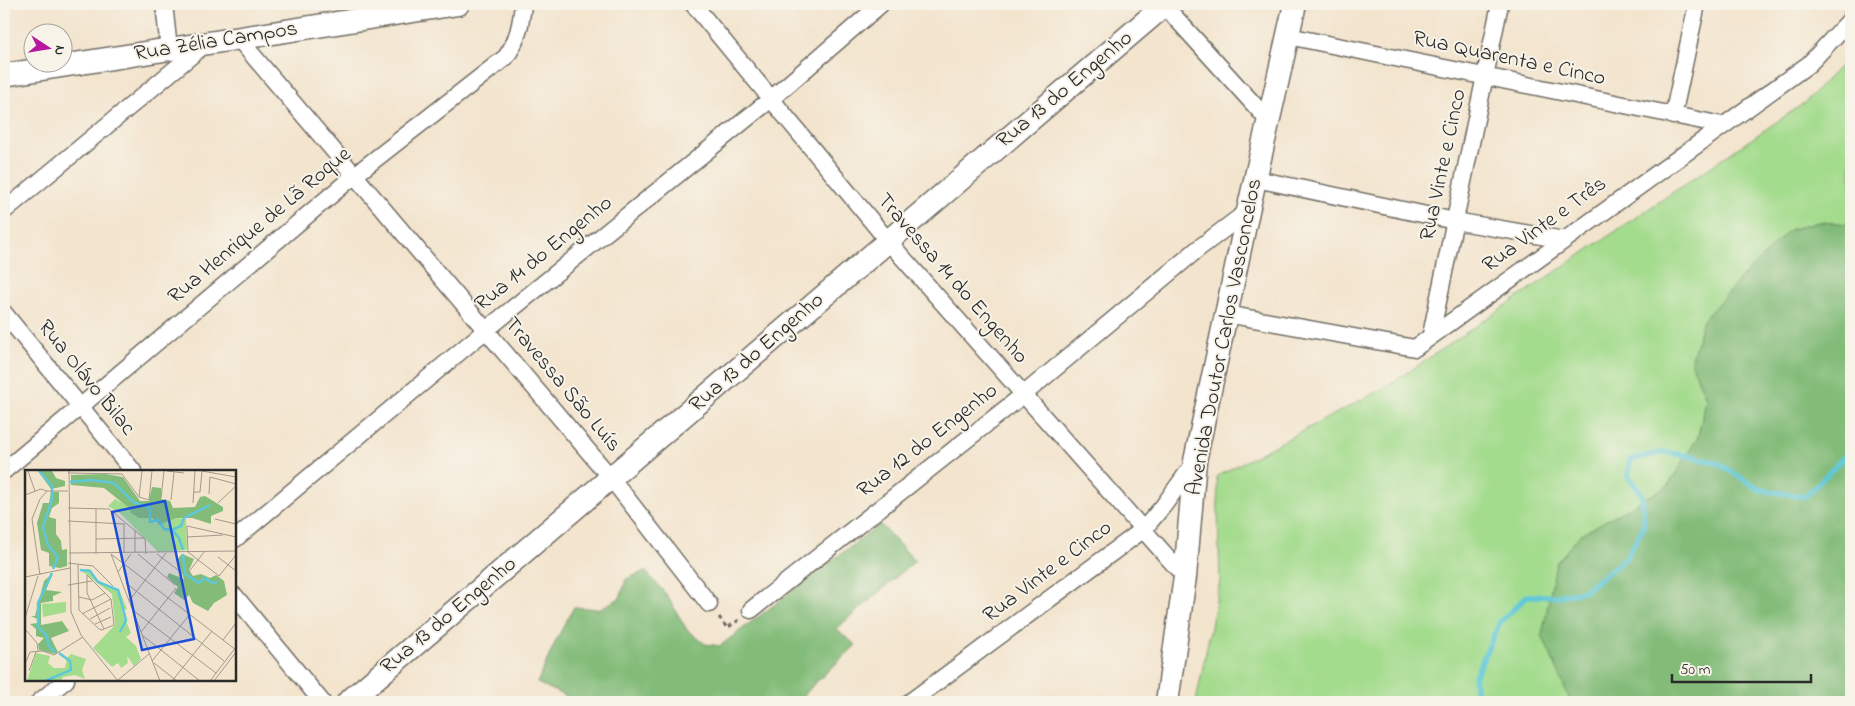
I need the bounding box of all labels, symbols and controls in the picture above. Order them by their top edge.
street label: Rua Zélia Campos [132,13,300,71]
north arrow [22,22,72,72]
street label: Rua 13 do Engenho [990,23,1141,158]
street label: Rua Quarenta e Cinco [1410,23,1608,95]
text: N [48,44,71,57]
street label: Rua Vinte e Cinco [1412,86,1476,244]
street label: Rua Henrique de Lã Roque [161,139,359,312]
street label: Rua Vinte e Três [1476,169,1614,281]
street label: Avenida Doutor Carlos Vasconcelos [1179,176,1271,498]
street label: Travessa 14 do Engenho [868,186,1035,372]
street label: Rua 14 do Engenho [468,188,621,321]
street label: Rua 13 do Engenho [682,285,832,421]
street label: Travessa São Luís [496,310,628,460]
street label: Rua Olávo Bilac [29,313,143,443]
street label: Rua 12 do Engenho [851,376,1006,507]
inset map [25,470,236,681]
street label: Rua Vinte e Cinco [977,513,1119,631]
street label: Rua 13 do Engenho [374,549,525,684]
scale bar [1672,651,1811,683]
text: 50 m [1680,659,1711,681]

